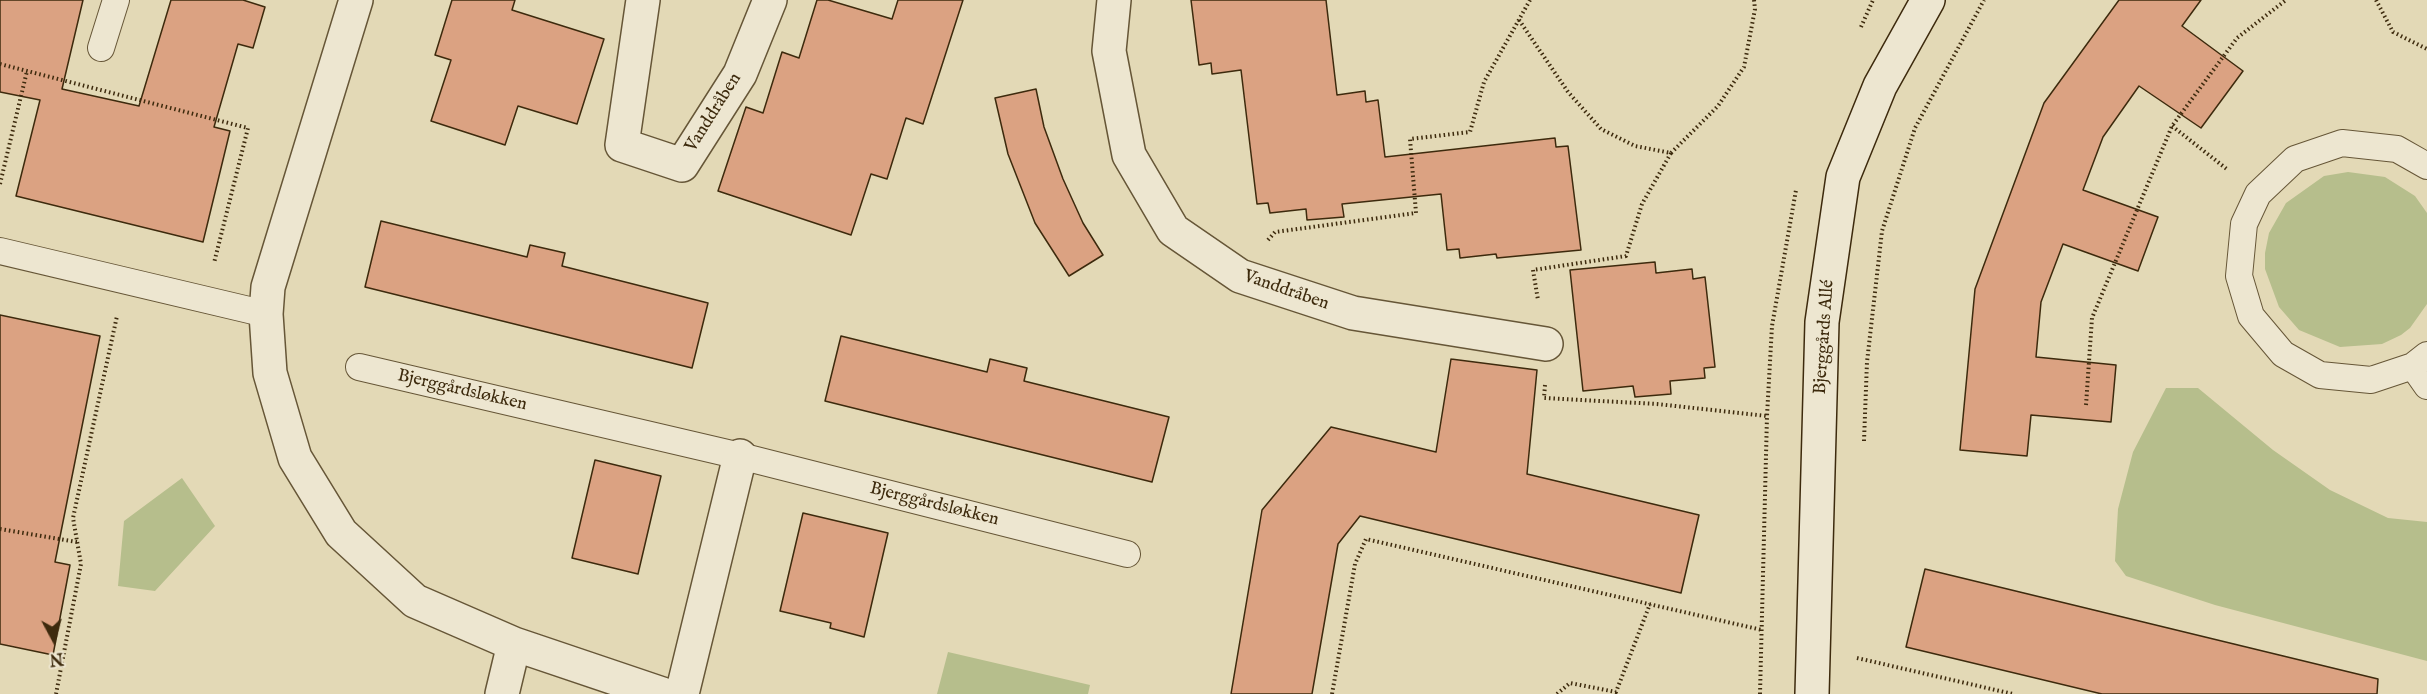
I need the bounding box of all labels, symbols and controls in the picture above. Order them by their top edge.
street label: Vanddråben [681,70,747,156]
street label: Vanddråben [1240,266,1332,316]
street label: Bjerggårds Allé [1810,279,1840,395]
street label: Bjerggårdsløkken [395,366,529,416]
street label: Bjerggårdsløkken [867,479,1001,531]
north arrow [24,610,84,670]
text: N [48,647,64,669]

